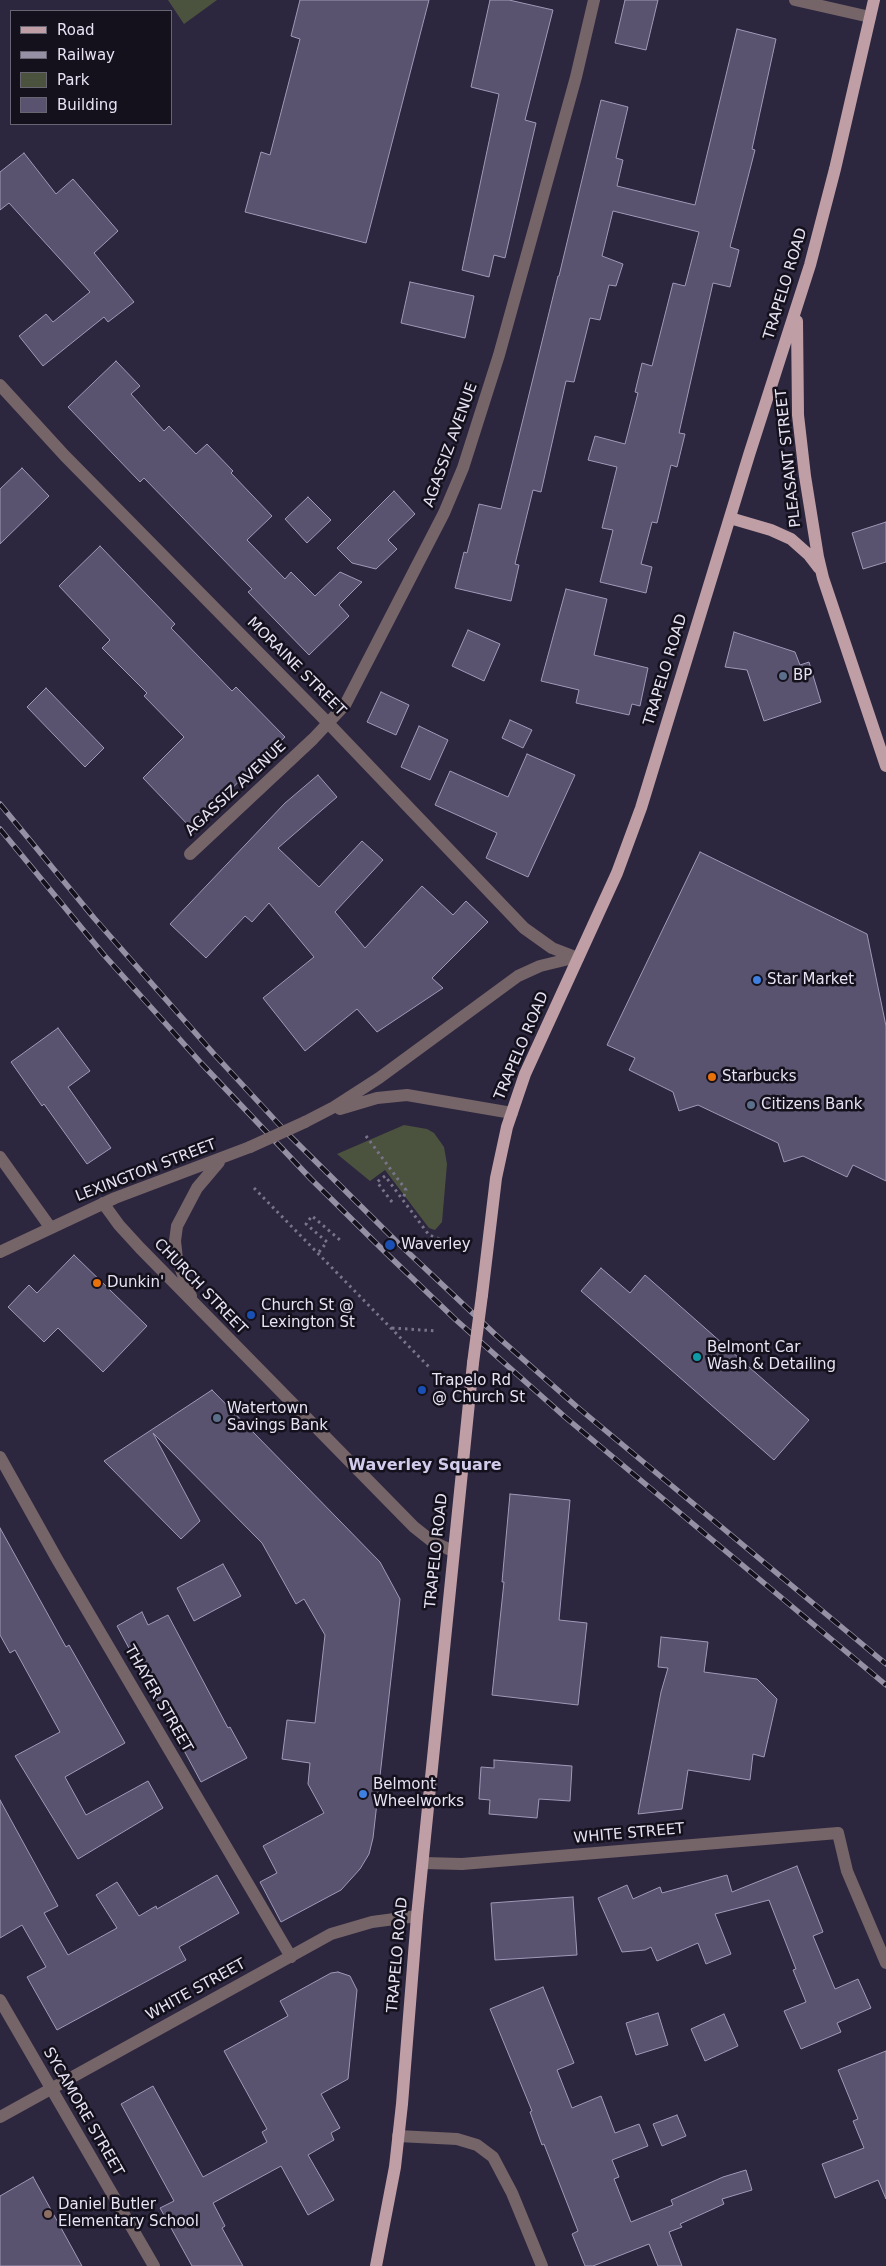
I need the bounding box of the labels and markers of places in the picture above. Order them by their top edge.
place label: BP [793,667,812,685]
marker: BP [777,670,789,682]
place label: Star Market [767,971,854,989]
marker: Star Market [751,974,763,986]
place label: Starbucks [722,1068,797,1086]
marker: Starbucks [706,1071,718,1083]
place label: Citizens Bank [761,1096,863,1114]
marker: Citizens Bank [745,1099,757,1111]
place label: Waverley [401,1236,471,1254]
marker: Waverley [383,1238,397,1252]
place label: Dunkin' [107,1274,164,1292]
marker: Dunkin' [91,1277,103,1289]
place label: Church St @ Lexington St [261,1297,355,1332]
marker: Church St @ Lexington St [245,1309,257,1321]
place label: Belmont Car Wash & Detailing [707,1339,836,1374]
marker: Belmont Car Wash & Detailing [691,1351,703,1363]
place label: Trapelo Rd @ Church St [432,1372,525,1407]
marker: Trapelo Rd @ Church St [416,1384,428,1396]
place label: Watertown Savings Bank [227,1400,328,1435]
marker: Watertown Savings Bank [211,1412,223,1424]
place label: Belmont Wheelworks [373,1776,464,1811]
marker: Belmont Wheelworks [357,1788,369,1800]
place label: Daniel Butler Elementary School [58,2196,199,2231]
marker: Daniel Butler Elementary School [42,2208,54,2220]

